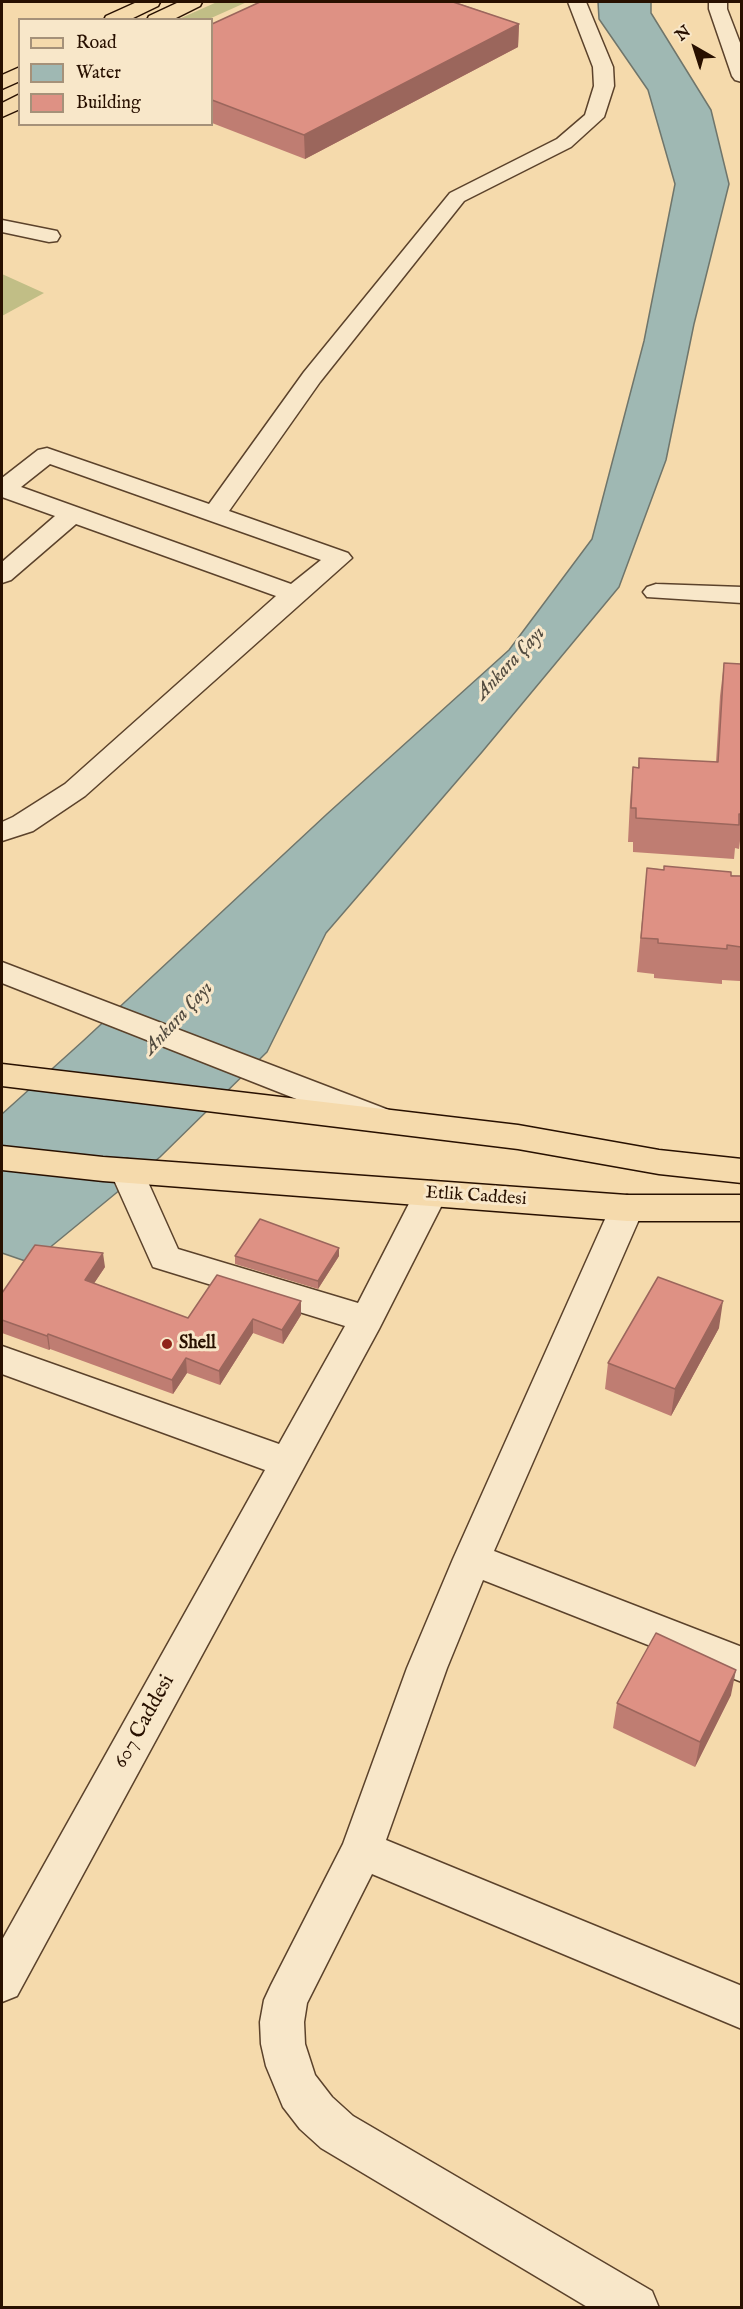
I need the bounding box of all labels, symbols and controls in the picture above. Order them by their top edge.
legend [18,18,213,126]
north arrow [665,18,725,78]
text: N [672,22,695,46]
text: Road [76,32,117,55]
text: Water [76,62,121,85]
text: Building [76,92,141,115]
water label: Ankara Çayı [471,622,551,706]
water label: Ankara Çayı [139,977,219,1061]
street label: Etlik Caddesi [425,1183,527,1211]
place label: Shell [179,1333,216,1355]
marker: Shell [160,1337,174,1351]
street label: 607 Caddesi [109,1671,181,1773]

